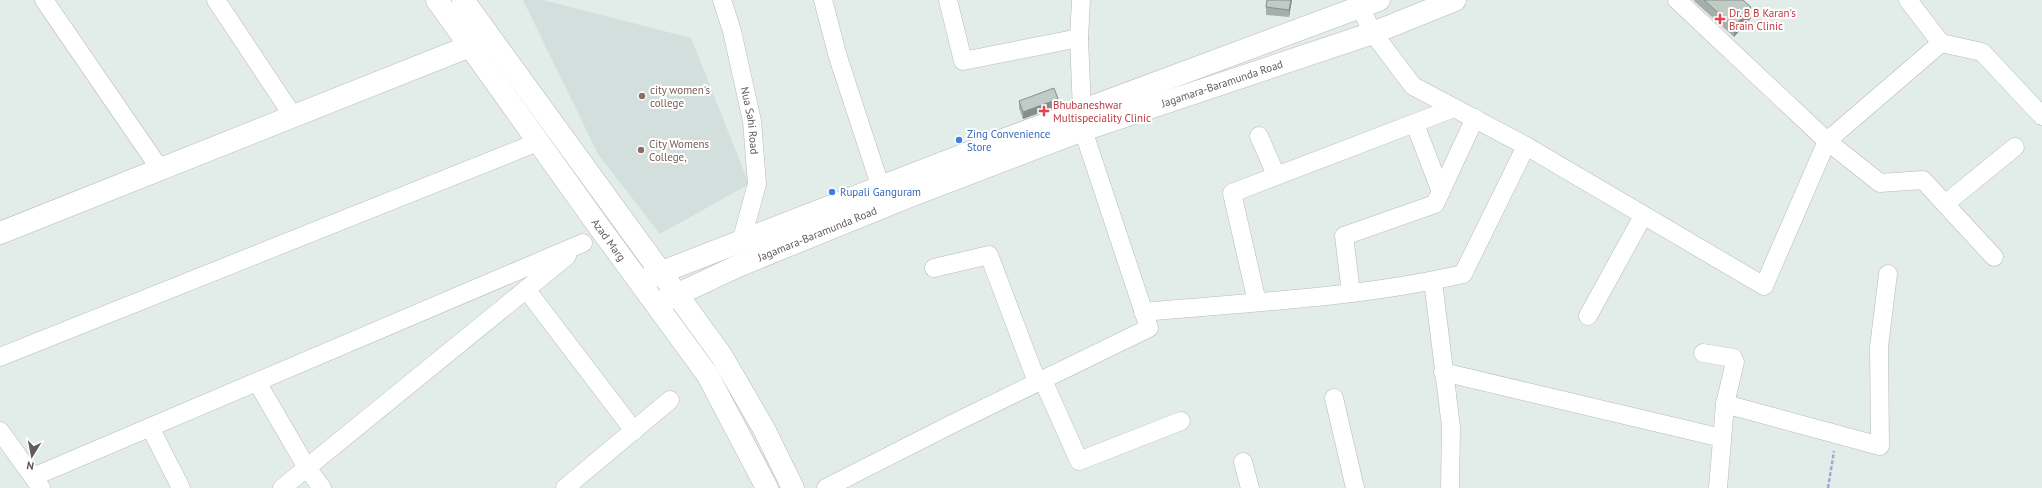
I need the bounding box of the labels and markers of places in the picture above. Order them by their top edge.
place label: Dr. B B Karan's Brain Clinic [1729,6,1796,33]
marker: Dr. B B Karan's Brain Clinic [1714,13,1726,25]
place label: city women's college [650,83,710,110]
marker: city women's college [637,91,647,101]
place label: Bhubaneshwar Multispeciality Clinic [1053,98,1151,125]
marker: Bhubaneshwar Multispeciality Clinic [1038,105,1050,117]
place label: Zing Convenience Store [967,127,1051,154]
marker: Zing Convenience Store [954,135,964,145]
place label: City Womens College, [649,137,709,164]
marker: City Womens College, [636,145,646,155]
place label: Rupali Ganguram [840,185,921,199]
marker: Rupali Ganguram [827,187,837,197]

